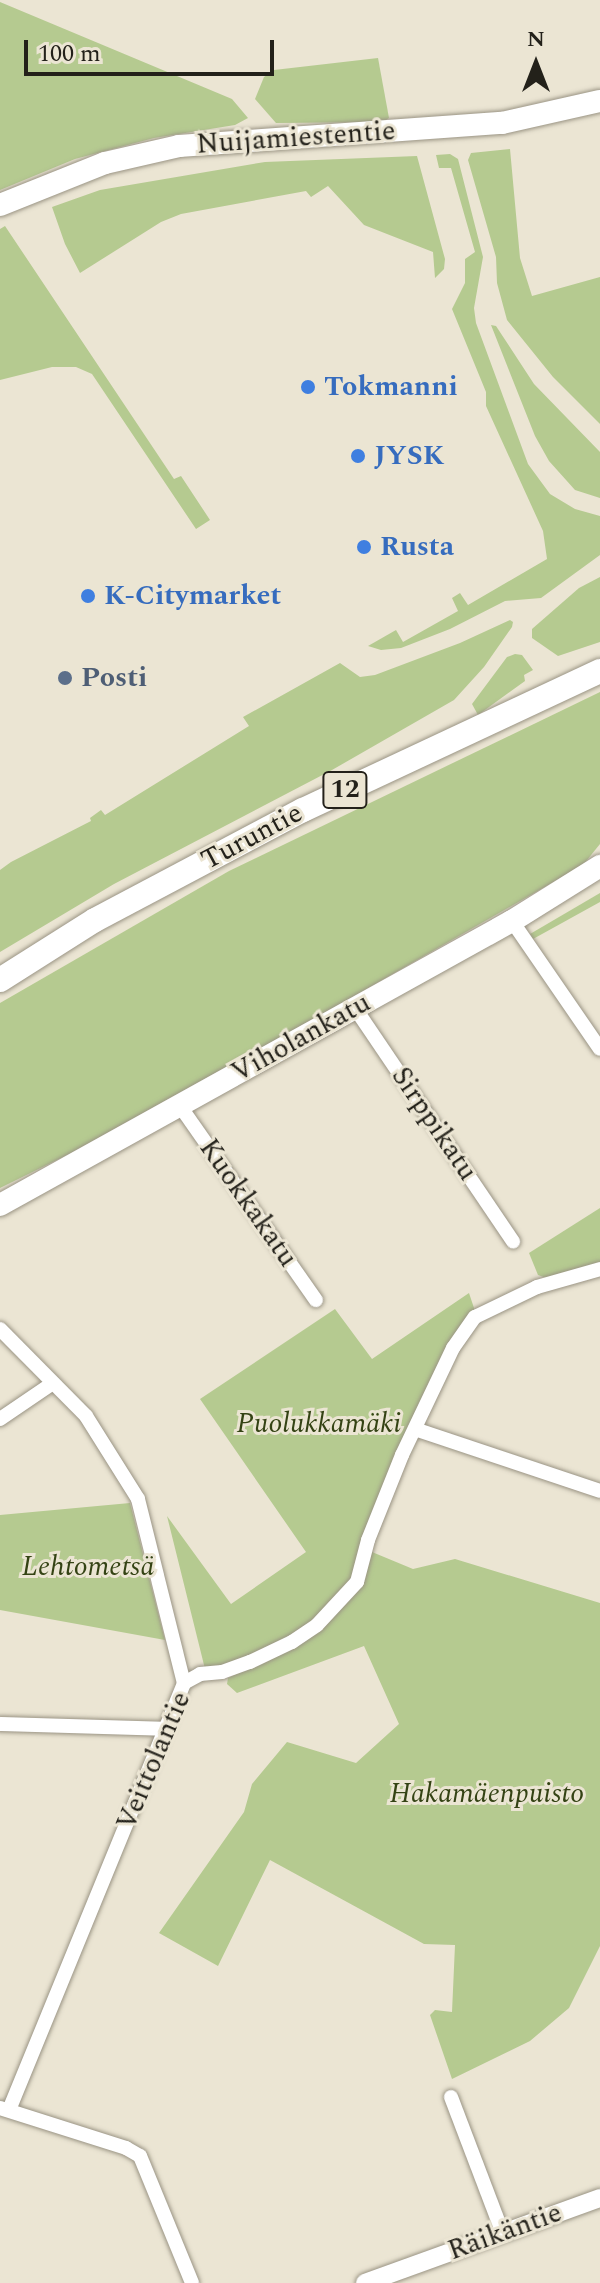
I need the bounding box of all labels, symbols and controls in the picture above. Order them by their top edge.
text: N [527,23,545,56]
scale bar [28,24,278,74]
north arrow [496,24,576,104]
text: 100 m [38,36,101,72]
street label: Nuijamiestentie [195,114,397,162]
place label: Tokmanni [324,370,458,404]
marker: Tokmanni [299,378,317,396]
place label: JYSK [374,439,445,473]
marker: JYSK [349,447,367,465]
place label: Rusta [380,530,454,564]
marker: Rusta [355,538,373,556]
place label: K-Citymarket [104,579,281,613]
marker: K-Citymarket [79,587,97,605]
place label: Posti [81,661,147,695]
marker: Posti [56,669,74,687]
road number: 12 [321,768,369,812]
street label: Turuntie [196,796,308,878]
street label: Viholankatu [226,986,376,1090]
street label: Sirppikatu [384,1061,484,1187]
street label: Kuokkakatu [192,1132,304,1274]
park label: Puolukkamäki [237,1407,401,1441]
park label: Lehtometsä [22,1550,154,1584]
street label: Veittolantie [110,1687,198,1835]
park label: Hakamäenpuisto [390,1777,584,1811]
street label: Räikäntie [444,2196,566,2268]

